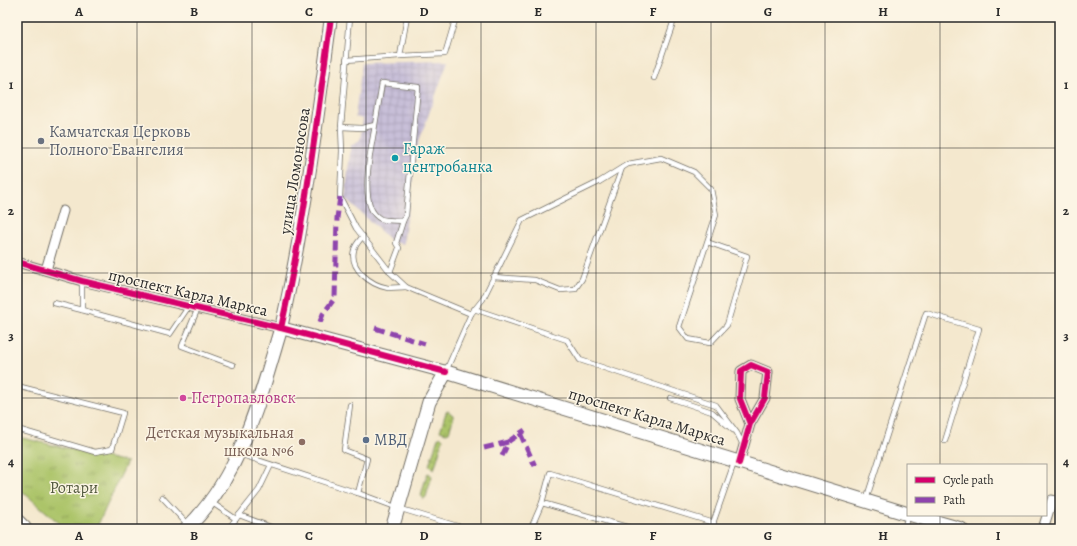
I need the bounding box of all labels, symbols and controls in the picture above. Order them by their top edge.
text: A [74,3,84,20]
text: B [190,3,198,20]
text: C [305,3,313,20]
text: D [419,3,429,20]
text: E [534,3,542,20]
text: F [650,3,657,20]
text: G [764,3,772,20]
text: H [878,3,888,20]
text: I [996,3,1001,20]
text: 1 [9,76,14,93]
text: 1 [1064,76,1069,93]
street label: улица Ломоносова [274,105,316,237]
place label: Камчатская Церковь Полного Евангелия [49,121,190,161]
marker: Камчатская Церковь Полного Евангелия [36,136,46,146]
place label: Гараж центробанка [403,138,493,178]
marker: Гараж центробанка [390,153,400,163]
text: 2 [8,202,15,219]
text: 2 [1063,202,1070,219]
street label: проспект Карла Маркса [106,264,271,322]
text: 3 [8,327,14,344]
text: 3 [1063,327,1069,344]
street label: проспект Карла Маркса [566,383,729,452]
place label: Петропавловск [191,387,296,409]
marker: Петропавловск [178,393,188,403]
place label: Детская музыкальная школа №6 [146,422,294,462]
place label: МВД [374,429,407,451]
marker: МВД [361,435,371,445]
marker: Детская музыкальная школа №6 [297,437,307,447]
text: 4 [8,453,14,470]
text: 4 [1063,453,1069,470]
legend [907,464,1047,516]
text: Cycle path [943,472,994,488]
park label: Ротари [50,477,98,499]
text: Path [943,492,966,508]
text: A [74,527,84,544]
text: B [190,527,198,544]
text: C [305,527,313,544]
text: D [419,527,429,544]
text: E [534,527,542,544]
text: F [650,527,657,544]
text: G [764,527,772,544]
text: H [878,527,888,544]
text: I [996,527,1001,544]

